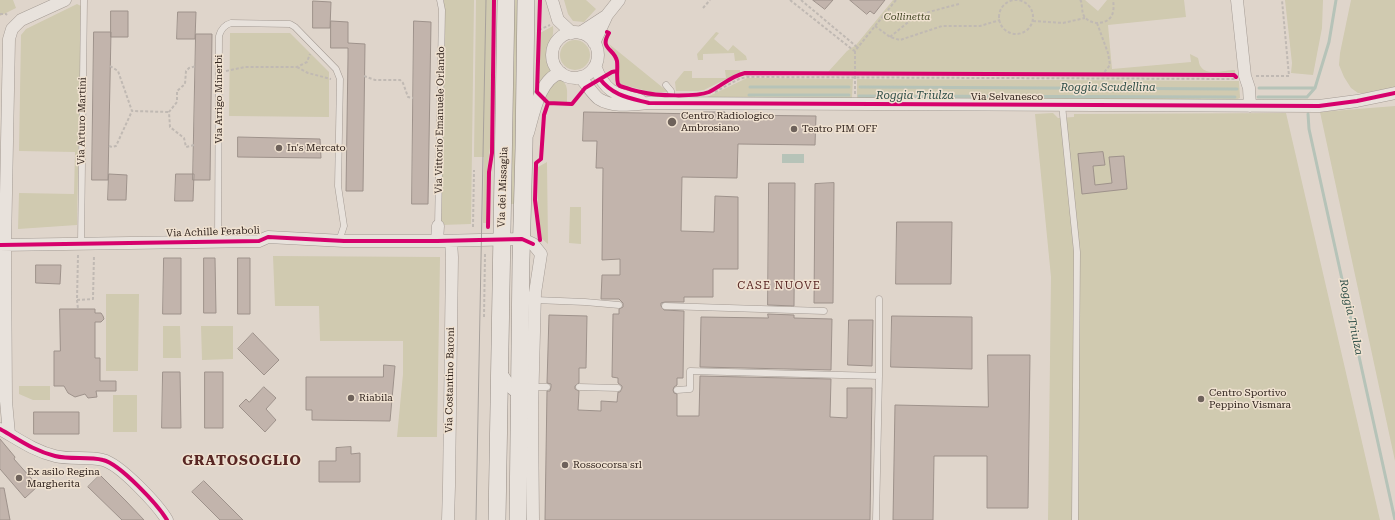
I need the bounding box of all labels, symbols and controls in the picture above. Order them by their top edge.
park label: Collinetta [884,11,930,23]
street label: Via Vittorio Emanuele Orlando [433,46,447,194]
street label: Via Arrigo Minerbi [213,54,225,144]
street label: Via Arturo Martini [75,77,89,165]
water label: Roggia Scudellina [1060,81,1156,95]
water label: Roggia Triulza [876,89,954,103]
street label: Via Selvanesco [971,91,1043,103]
place label: Centro Radiologico Ambrosiano [681,110,774,134]
marker: Centro Radiologico Ambrosiano [666,116,678,128]
place label: Teatro PIM OFF [802,123,877,135]
marker: Teatro PIM OFF [789,124,799,134]
place label: In's Mercato [287,142,346,154]
marker: In's Mercato [274,143,284,153]
street label: Via dei Missaglia [496,146,510,228]
street label: Via Achille Feraboli [166,224,260,240]
water label: Roggia Triulza [1336,278,1366,356]
district label: CASE NUOVE [737,279,821,293]
street label: Via Costantino Baroni [443,327,457,433]
place label: Centro Sportivo Peppino Vismara [1209,387,1291,410]
place label: Riabila [359,392,393,404]
marker: Riabila [346,393,356,403]
marker: Centro Sportivo Peppino Vismara [1196,394,1206,404]
district label: GRATOSOGLIO [182,453,302,469]
place label: Rossocorsa srl [573,459,642,471]
marker: Rossocorsa srl [560,460,570,470]
place label: Ex asilo Regina Margherita [27,466,100,490]
marker: Ex asilo Regina Margherita [14,473,24,483]

